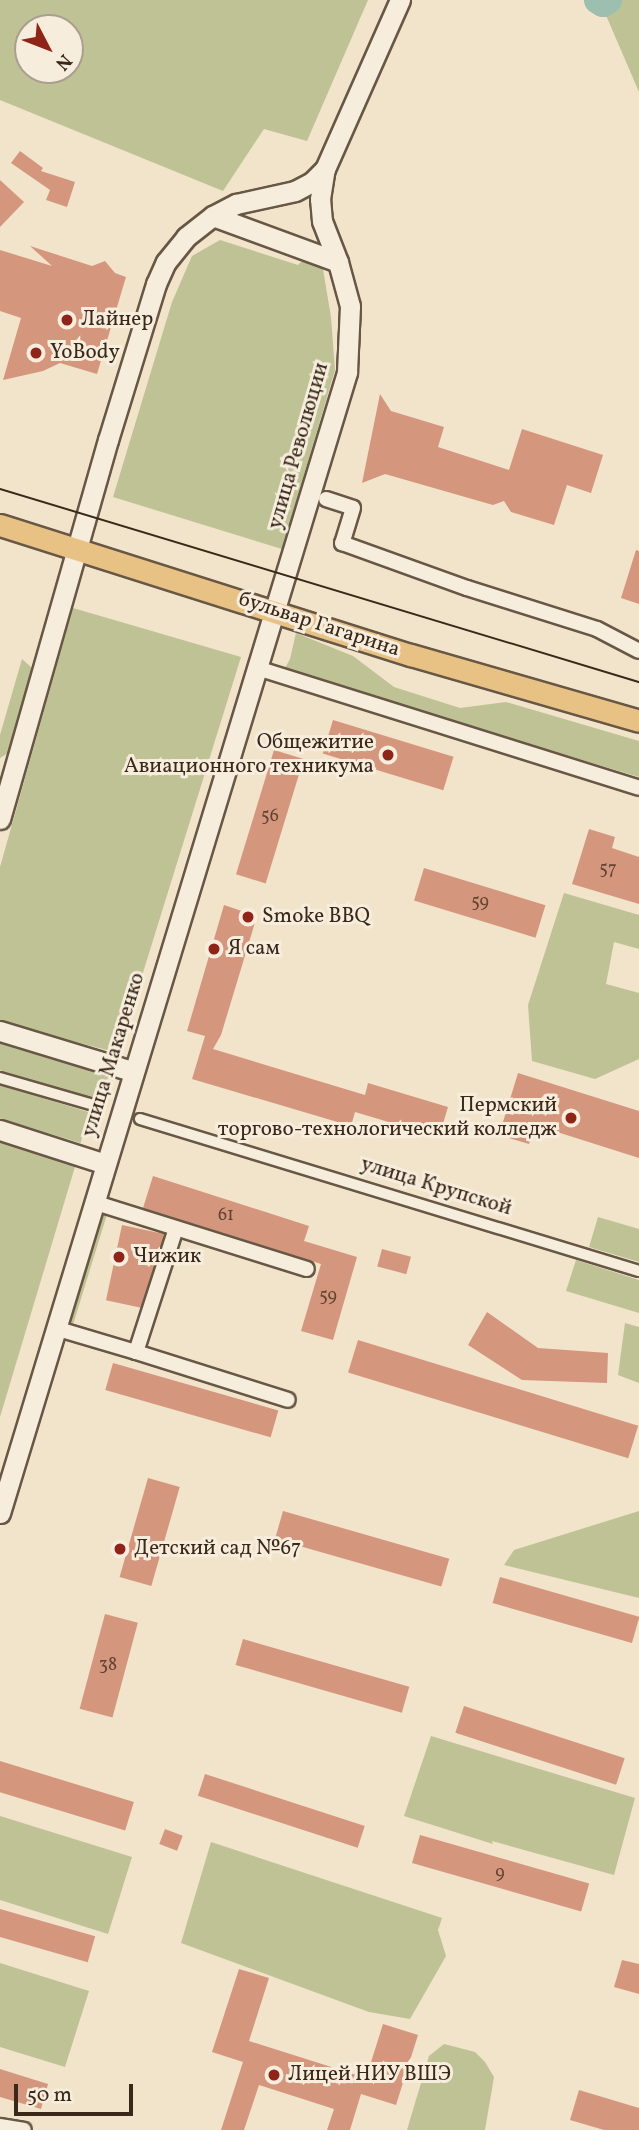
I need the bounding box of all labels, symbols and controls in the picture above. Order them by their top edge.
north arrow [14,14,84,84]
text: N [49,48,77,76]
place label: Лайнер [81,307,153,333]
marker: Лайнер [59,312,75,328]
place label: YoBody [50,340,120,366]
marker: YoBody [28,345,44,361]
street label: улица Революции [263,360,335,532]
street label: бульвар Гагарина [235,587,403,663]
place label: Общежитие Авиационного техникума [123,730,374,780]
marker: Общежитие Авиационного техникума [380,747,396,763]
house number: 56 [261,806,279,828]
house number: 57 [599,859,617,881]
house number: 59 [471,892,489,914]
place label: Smoke BBQ [262,904,370,930]
marker: Smoke BBQ [240,909,256,925]
place label: Я сам [228,936,280,962]
marker: Я сам [206,941,222,957]
street label: улица Макаренко [77,970,151,1140]
place label: Пермский торгово-технологический колледж [218,1093,557,1143]
marker: Пермский торгово-технологический колледж [563,1110,579,1126]
street label: улица Крупской [357,1152,515,1222]
house number: 61 [218,1205,234,1227]
place label: Чижик [133,1244,201,1270]
marker: Чижик [111,1249,127,1265]
house number: 59 [319,1286,337,1308]
place label: Детский сад №67 [134,1536,301,1562]
marker: Детский сад №67 [112,1541,128,1557]
house number: 38 [99,1655,117,1677]
house number: 9 [495,1863,505,1885]
place label: Лицей НИУ ВШЭ [288,2062,452,2088]
marker: Лицей НИУ ВШЭ [266,2067,282,2083]
scale bar [18,2070,136,2114]
text: 50 m [27,2081,72,2110]

